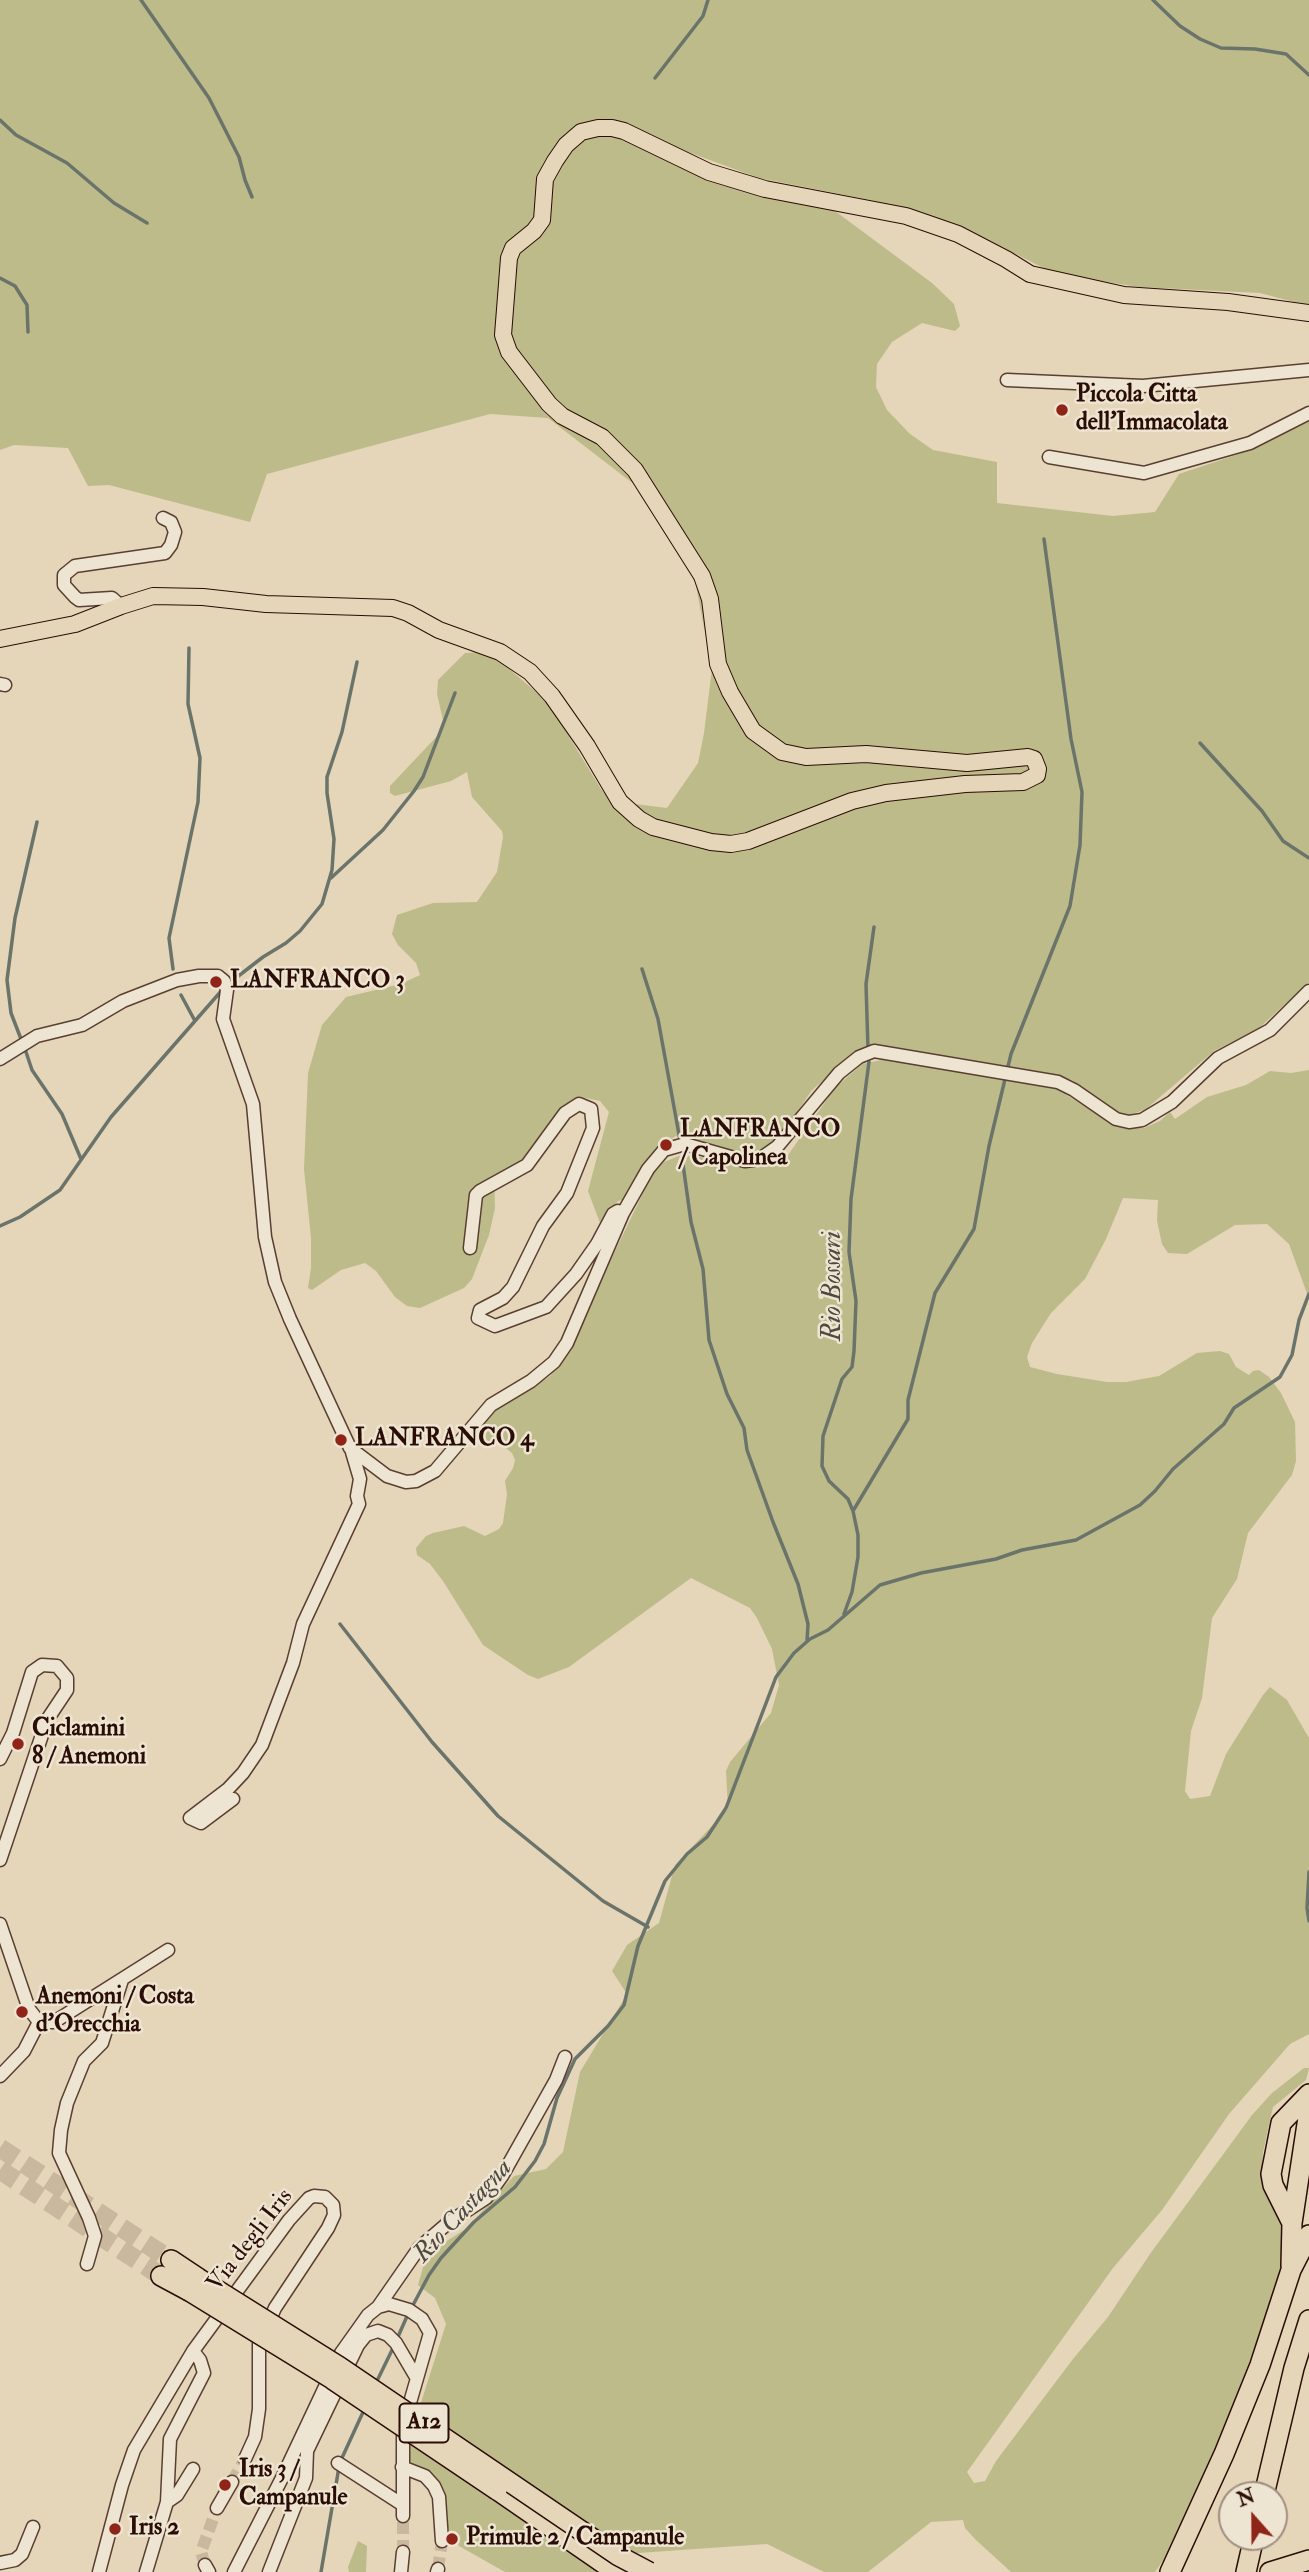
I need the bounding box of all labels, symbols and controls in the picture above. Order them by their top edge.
place label: Piccola Citta dell'Immacolata [1076,382,1228,438]
marker: Piccola Citta dell'Immacolata [1054,402,1070,418]
place label: LANFRANCO 3 [230,968,405,996]
marker: LANFRANCO 3 [208,974,224,990]
place label: LANFRANCO / Capolinea [680,1117,840,1173]
marker: LANFRANCO / Capolinea [658,1137,674,1153]
water label: Rio Bossari [818,1231,850,1341]
place label: LANFRANCO 4 [355,1426,533,1454]
marker: LANFRANCO 4 [333,1432,349,1448]
place label: Ciclamini 8 / Anemoni [32,1716,146,1772]
marker: Ciclamini 8 / Anemoni [10,1736,26,1752]
place label: Anemoni / Costa d'Orecchia [36,1984,194,2040]
marker: Anemoni / Costa d'Orecchia [14,2004,30,2020]
water label: Rio Castagna [408,2154,520,2270]
street label: Via degli Iris [202,2184,300,2298]
road number: A12 [400,2404,448,2442]
place label: Iris 3 / Campanule [239,2457,348,2513]
marker: Iris 3 / Campanule [217,2477,233,2493]
north arrow [1218,2481,1288,2551]
text: N [1234,2484,1258,2513]
place label: Iris 2 [129,2515,179,2543]
marker: Iris 2 [107,2521,123,2537]
place label: Primule 2 / Campanule [466,2525,684,2553]
marker: Primule 2 / Campanule [444,2531,460,2547]

